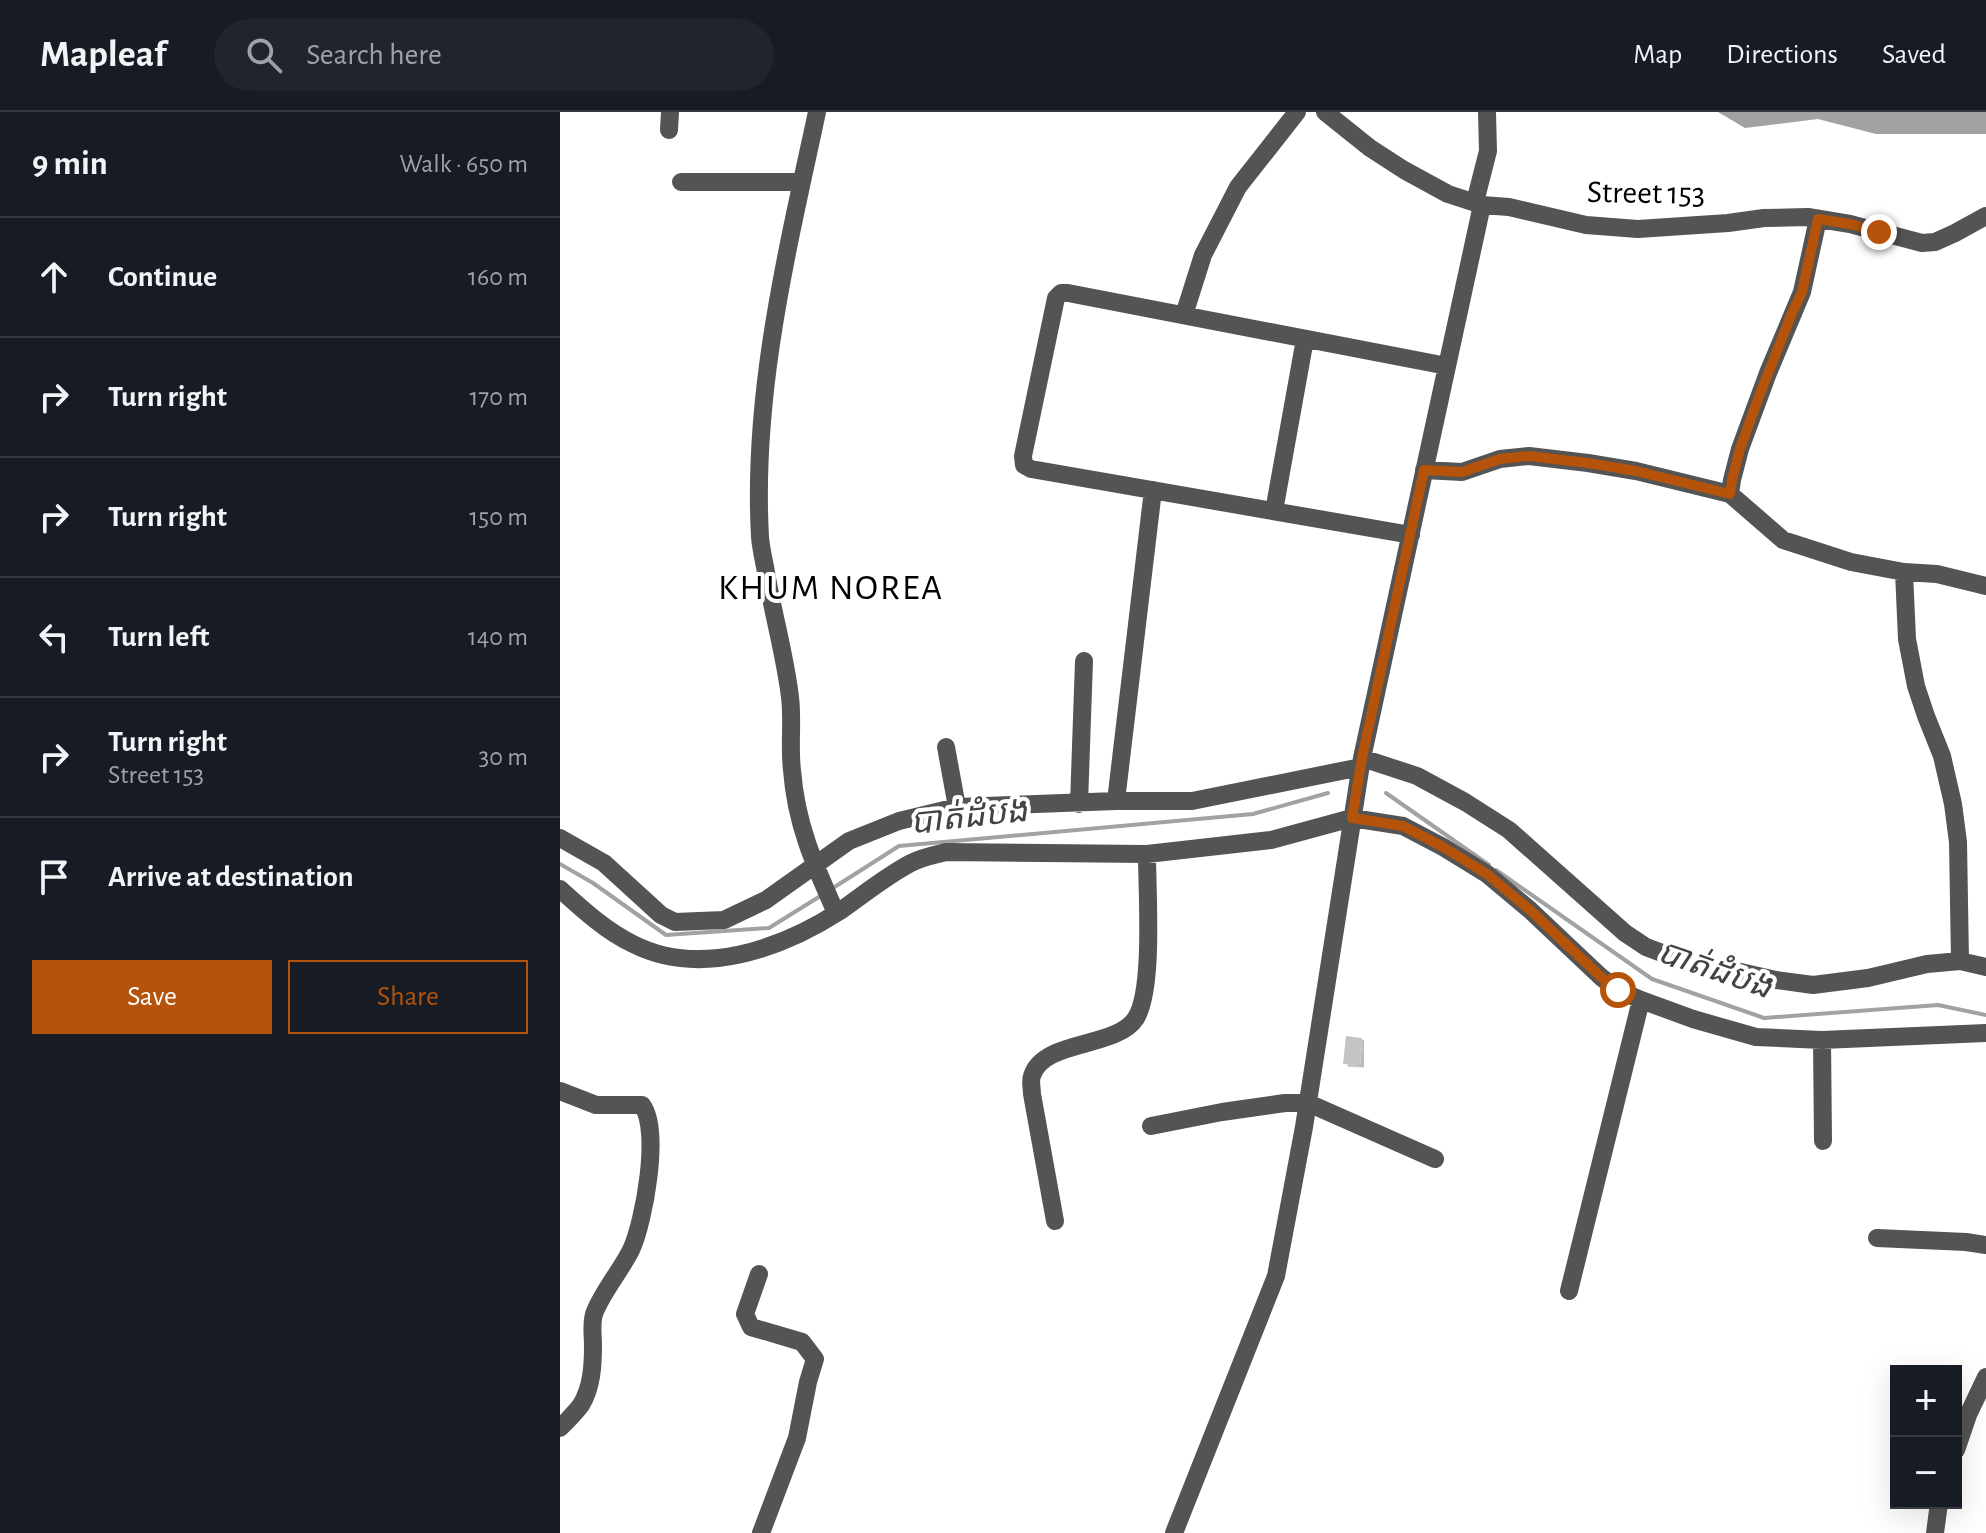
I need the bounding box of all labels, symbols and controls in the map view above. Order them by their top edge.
search box [214,19,774,91]
icon: search [242,33,286,77]
text: Mapleaf [40,36,166,74]
text: Search here [306,40,442,70]
text: Map [1633,41,1682,69]
text: Directions [1726,41,1838,69]
text: Saved [1882,41,1946,69]
text: 9 min [32,147,108,181]
text: Walk · 650 m [399,151,528,177]
street label: Street 153 [1587,176,1705,210]
route end [1861,214,1897,250]
icon: ahead [32,255,76,299]
text: Continue [108,262,217,292]
text: 160 m [468,264,528,290]
icon: right [32,375,76,419]
text: Turn right [108,382,227,412]
text: 170 m [469,384,528,410]
icon: right [32,495,76,539]
text: Turn right [108,502,227,532]
text: 150 m [469,504,528,530]
district label: KHUM NOREA [718,570,944,606]
icon: left [32,615,76,659]
text: Turn left [108,622,209,652]
text: 140 m [468,624,528,650]
text: Turn right [108,727,227,757]
icon: right [32,735,76,779]
text: 30 m [478,744,528,770]
text: Street 153 [108,762,204,788]
water label: បាត់ដំបង [908,791,1030,840]
icon: arrive [32,855,76,899]
text: Arrive at destination [108,862,354,892]
water label: បាត់ដំបង [1654,932,1777,1005]
button: Save [32,960,272,1034]
button: Share [288,960,528,1034]
route start [1600,972,1636,1008]
map controls [1890,1365,1962,1509]
button: + [1890,1365,1962,1437]
button: − [1890,1437,1962,1509]

